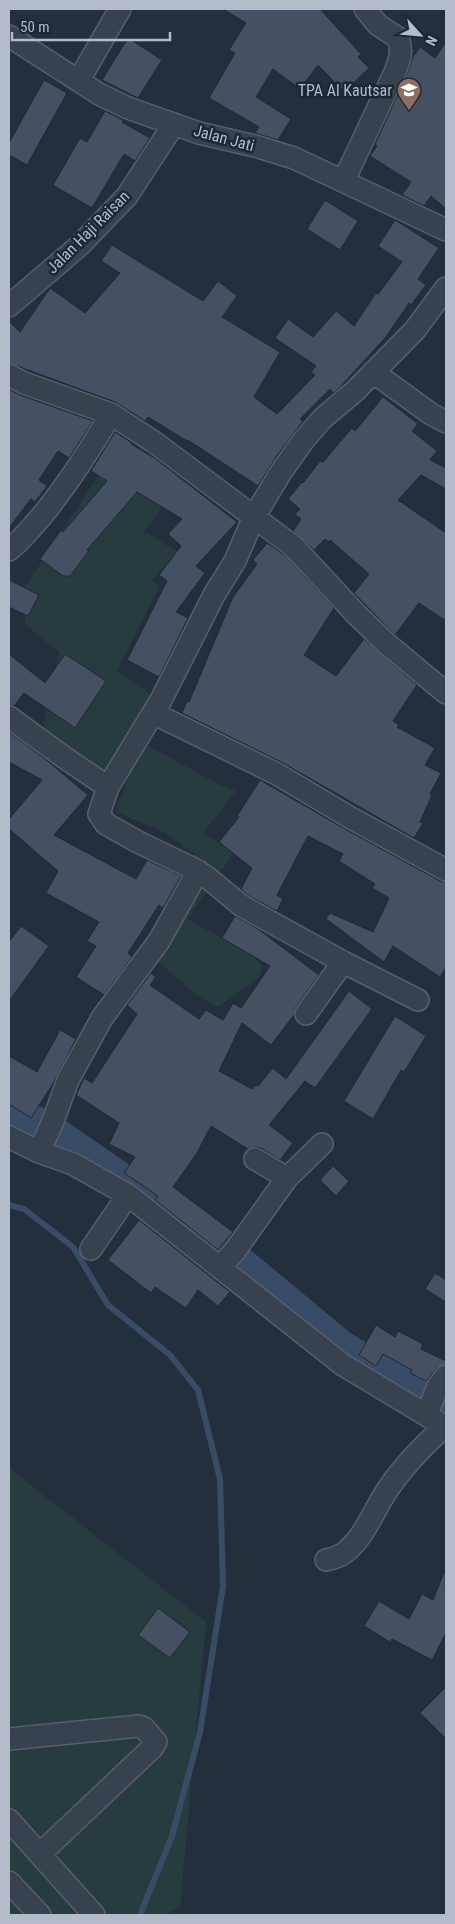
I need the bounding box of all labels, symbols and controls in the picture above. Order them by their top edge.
scale bar [12,10,170,42]
north arrow [395,10,445,60]
text: 50 m [20,18,50,36]
text: N [423,33,441,48]
school or university icon: TPA Al Kautsar [396,77,422,111]
place label: TPA Al Kautsar [298,81,392,100]
street label: Jalan Jati [192,121,256,155]
street label: Jalan Haji Raisan [43,187,133,277]

